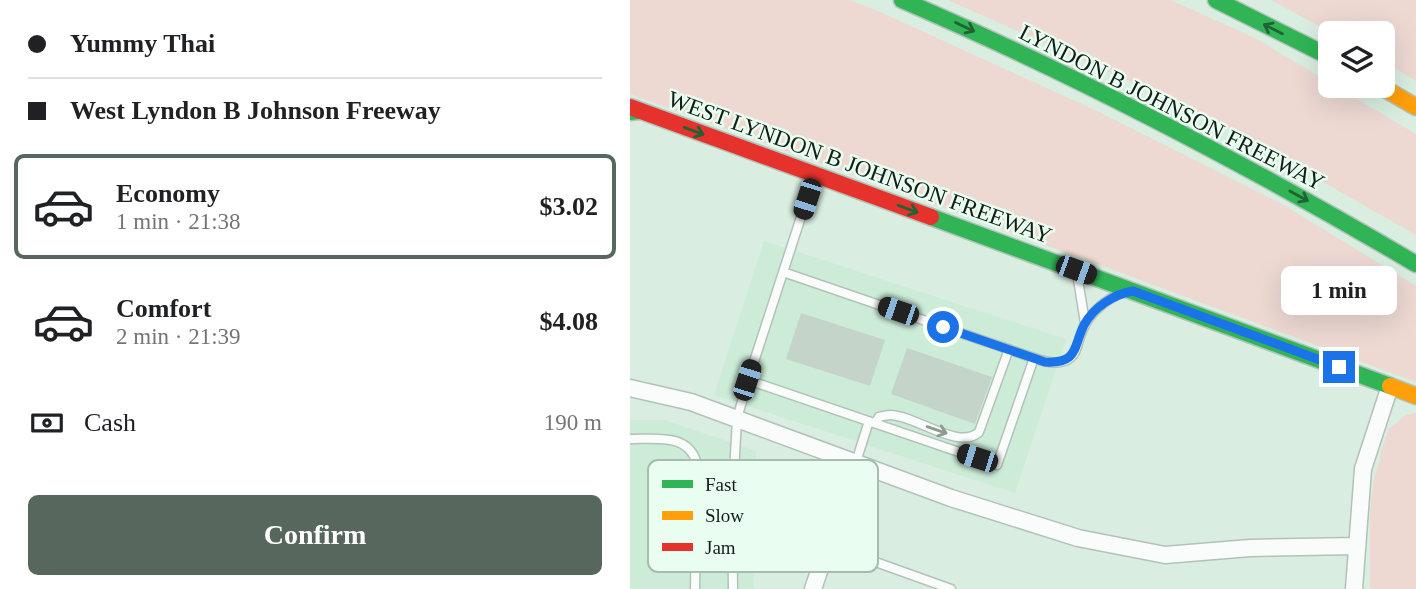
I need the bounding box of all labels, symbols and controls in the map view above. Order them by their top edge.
street label: LYNDON B JOHNSON FREEWAY [1015,19,1329,196]
one-way arrow [954,21,975,35]
one-way arrow [1263,21,1284,35]
map controls [1318,21,1395,98]
button: layers [1318,21,1395,98]
text: Yummy Thai [70,29,215,58]
street label: WEST LYNDON B JOHNSON FREEWAY [665,86,1056,249]
text: West Lyndon B Johnson Freeway [70,96,441,125]
one-way arrow [683,126,705,138]
icon: car [32,175,95,238]
car [791,176,824,222]
text: Economy [116,179,220,208]
one-way arrow [1288,190,1309,204]
text: $3.02 [540,192,598,221]
one-way arrow [896,204,918,216]
text: 1 min · 21:38 [116,209,241,234]
car [1053,253,1100,287]
callout: 1 min [1281,266,1397,314]
text: 1 min [1311,278,1367,303]
icon: car [32,290,95,353]
text: Comfort [116,294,211,323]
car [875,294,922,328]
text: $4.08 [540,307,598,336]
route start [927,311,959,343]
text: 2 min · 21:39 [116,324,241,349]
route end [1323,351,1355,383]
car [731,357,764,403]
icon: cash [28,404,66,442]
text: Cash [84,408,136,437]
text: 190 m [544,410,602,435]
one-way arrow [926,425,948,437]
car [954,442,1001,474]
legend [648,460,878,572]
text: Fast [705,474,737,495]
button: Confirm [28,495,602,575]
text: Slow [705,505,744,526]
text: Jam [705,537,736,558]

